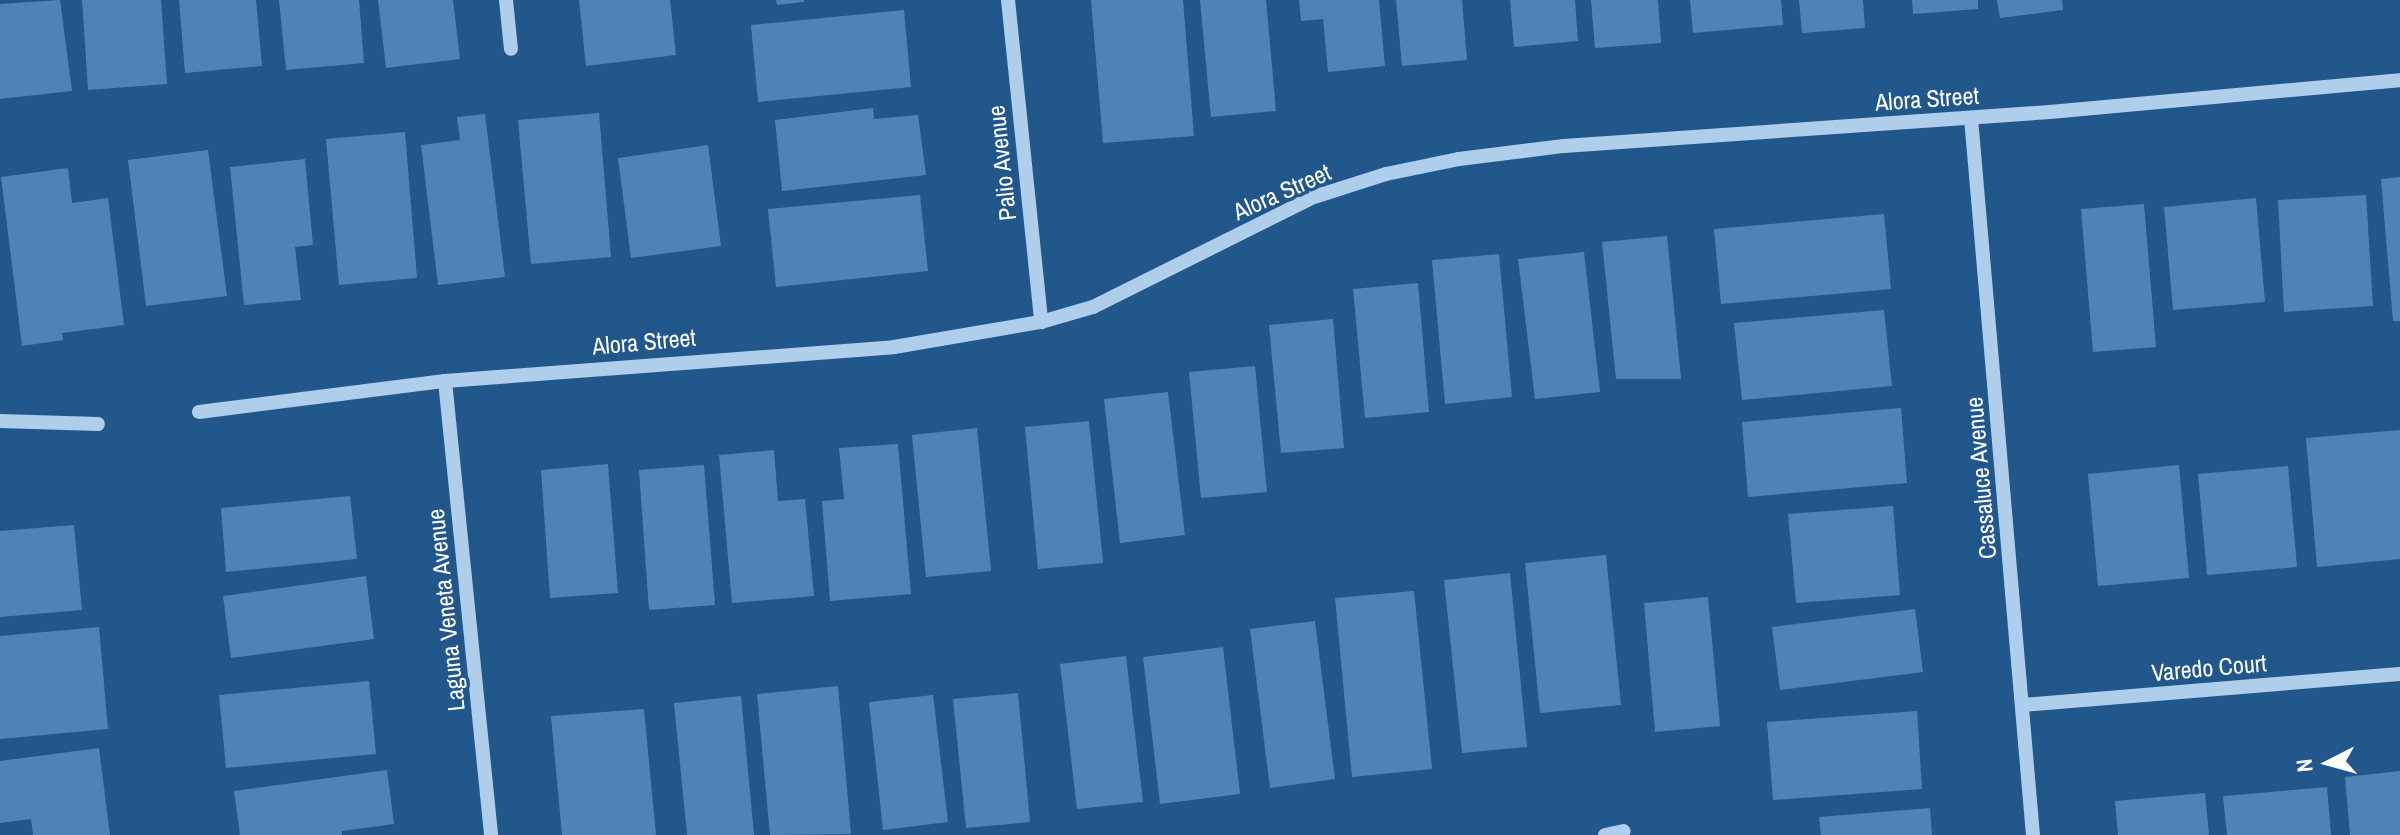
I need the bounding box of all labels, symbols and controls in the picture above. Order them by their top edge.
street label: Alora Street [1874,81,1980,117]
street label: Palio Avenue [982,103,1022,223]
street label: Alora Street [1229,158,1335,226]
street label: Alora Street [591,323,697,361]
street label: Cassaluce Avenue [1960,395,2002,561]
street label: Laguna Veneta Avenue [421,507,471,713]
street label: Varedo Court [2150,649,2268,687]
north arrow [2288,723,2368,803]
text: N [2289,757,2320,774]

